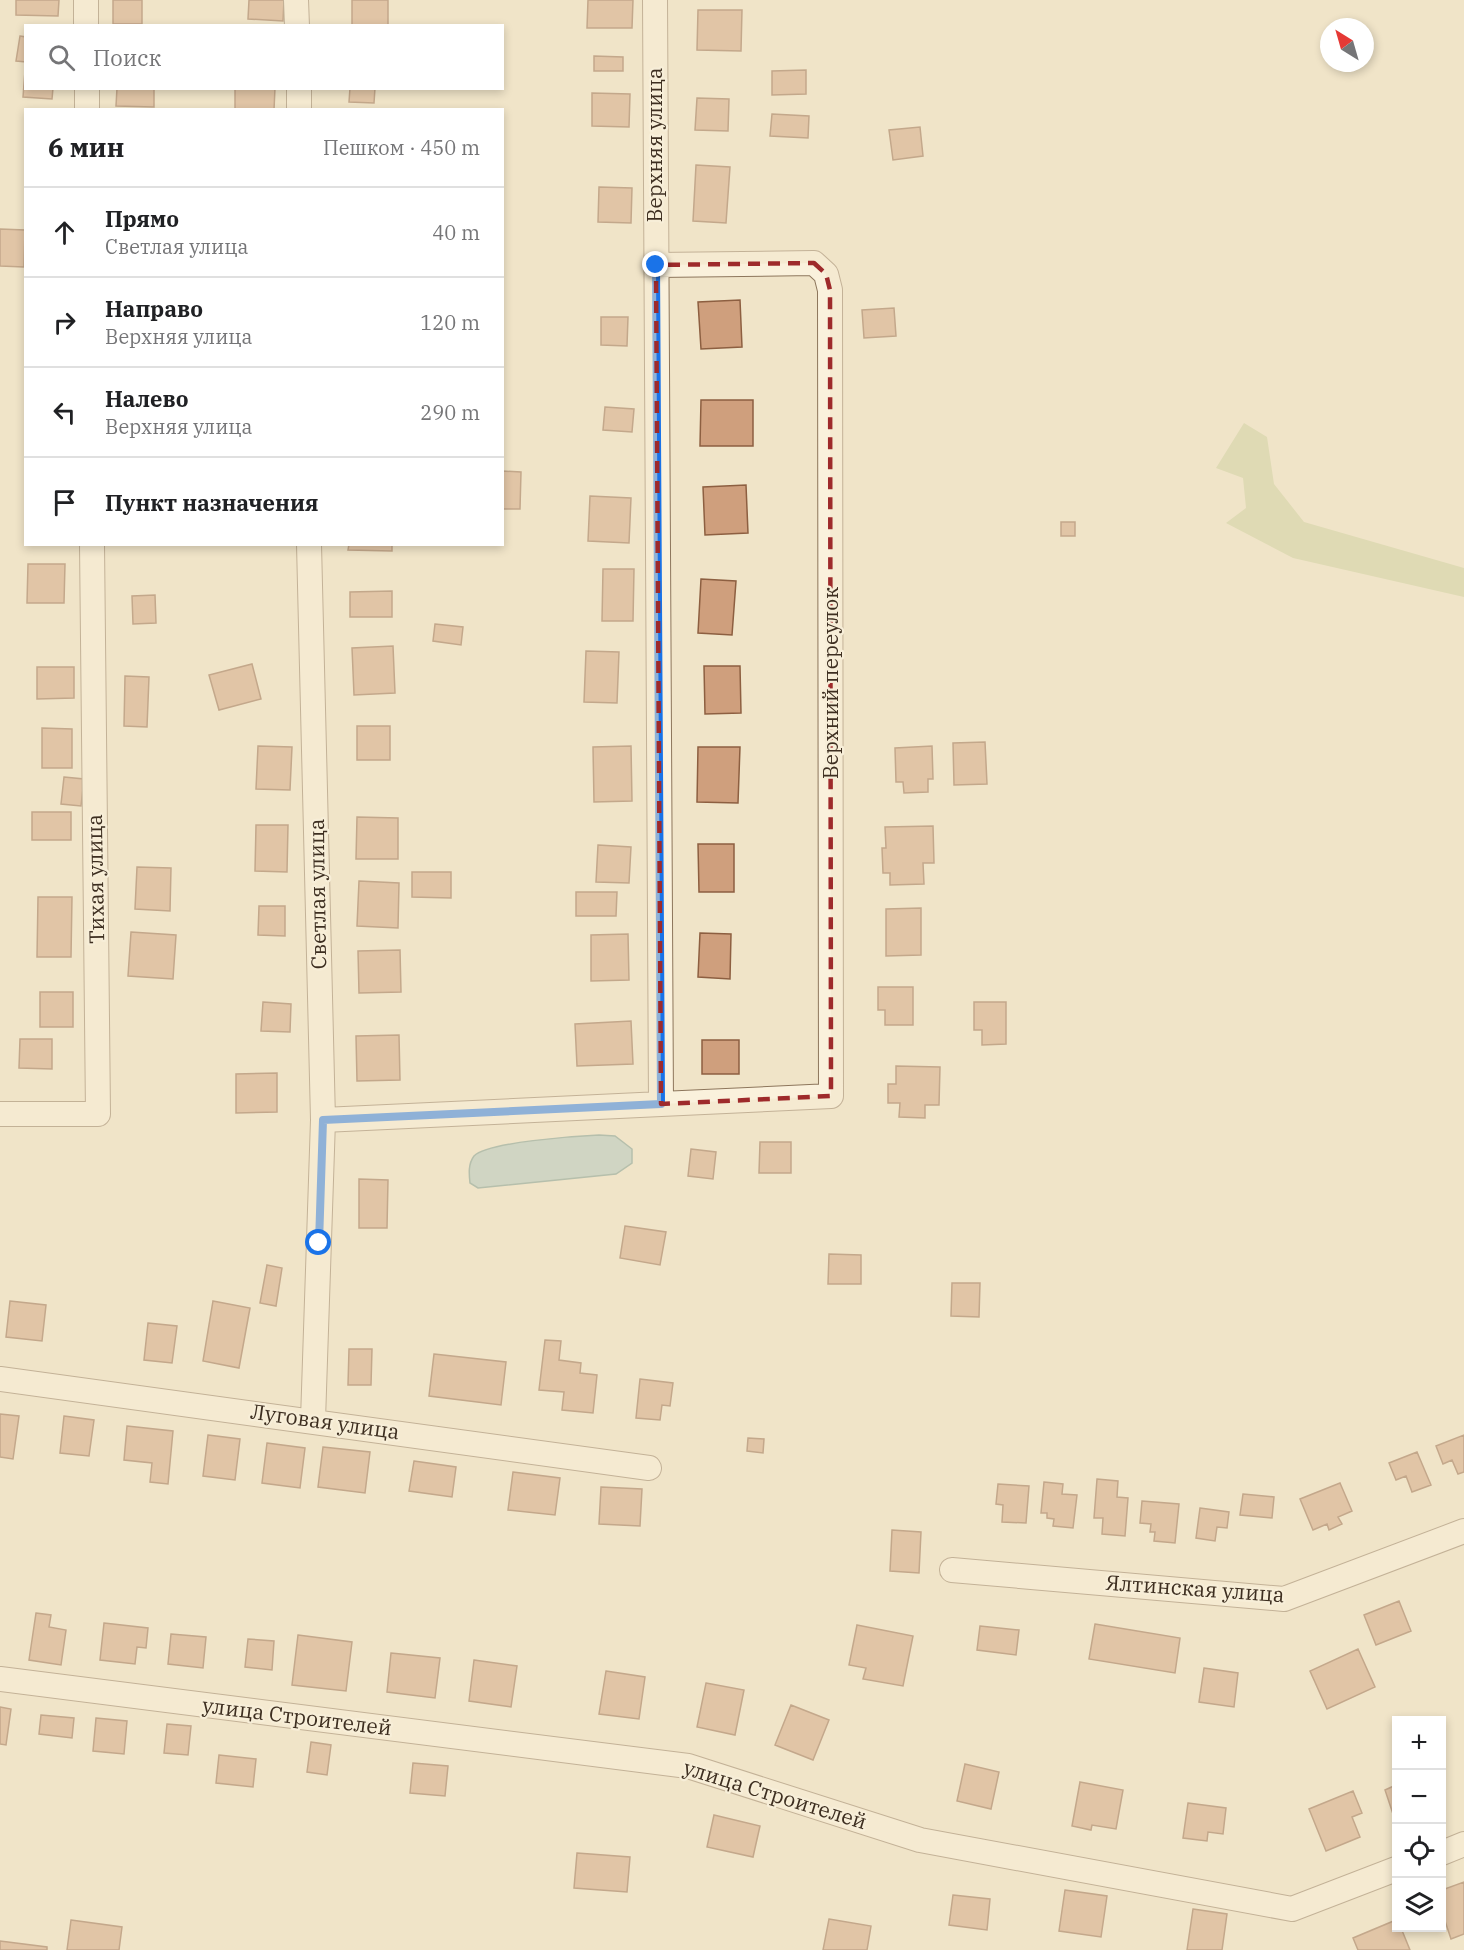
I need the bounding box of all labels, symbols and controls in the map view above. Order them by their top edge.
north arrow [1320,18,1374,72]
search box [24,24,504,90]
icon: search [45,41,78,74]
text: Поиск [93,43,161,72]
street label: Верхняя улица [640,68,668,222]
text: 6 мин [48,130,124,164]
text: Пешком · 450 m [323,134,480,161]
text: Прямо [105,204,179,233]
icon: ahead [48,216,81,249]
text: 40 m [432,219,480,246]
text: Светлая улица [105,233,248,260]
route end [642,251,668,277]
text: Направо [105,294,203,323]
icon: right [48,306,81,339]
text: 120 m [420,309,480,336]
text: Верхняя улица [105,323,253,350]
text: Налево [105,384,189,413]
icon: left [48,396,81,429]
text: 290 m [420,399,480,426]
text: Верхняя улица [105,413,253,440]
icon: arrive [48,486,81,519]
text: Пункт назначения [105,488,319,517]
street label: Верхний переулок [816,587,844,779]
street label: Тихая улица [80,814,110,944]
street label: Светлая улица [302,818,332,970]
route start [305,1229,331,1255]
street label: Луговая улица [249,1397,401,1445]
street label: Ялтинская улица [1105,1568,1285,1608]
street label: улица Строителей [201,1691,393,1742]
map controls [1392,1716,1446,1932]
button: + [1392,1716,1446,1770]
street label: улица Строителей [680,1753,870,1835]
button: − [1392,1770,1446,1824]
button: locate [1392,1824,1446,1878]
button: layers [1392,1878,1446,1932]

